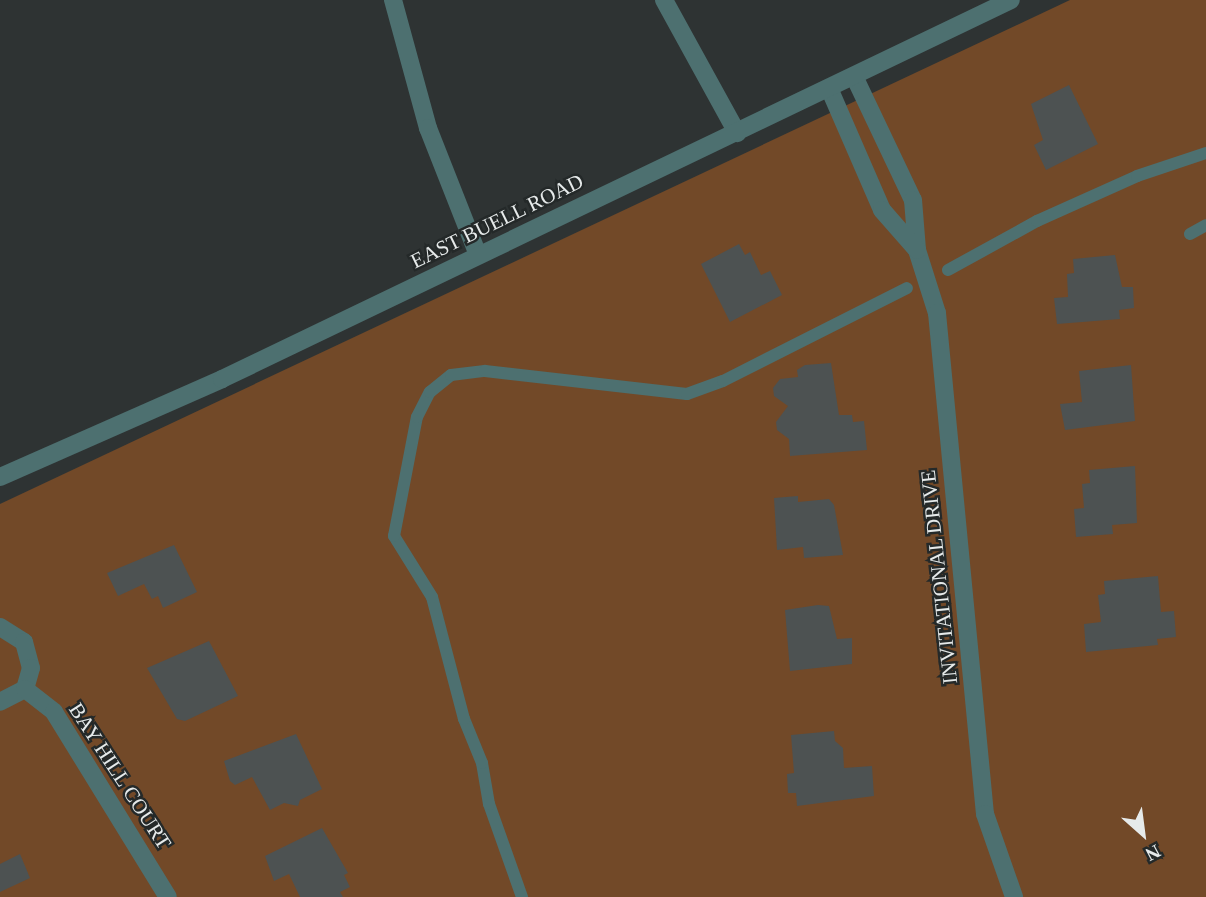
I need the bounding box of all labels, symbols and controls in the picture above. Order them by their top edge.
street label: EAST BUELL ROAD [406,168,588,274]
street label: INVITATIONAL DRIVE [915,468,963,686]
street label: BAY HILL COURT [63,698,177,854]
north arrow [1108,799,1178,869]
text: N [1142,840,1164,865]

